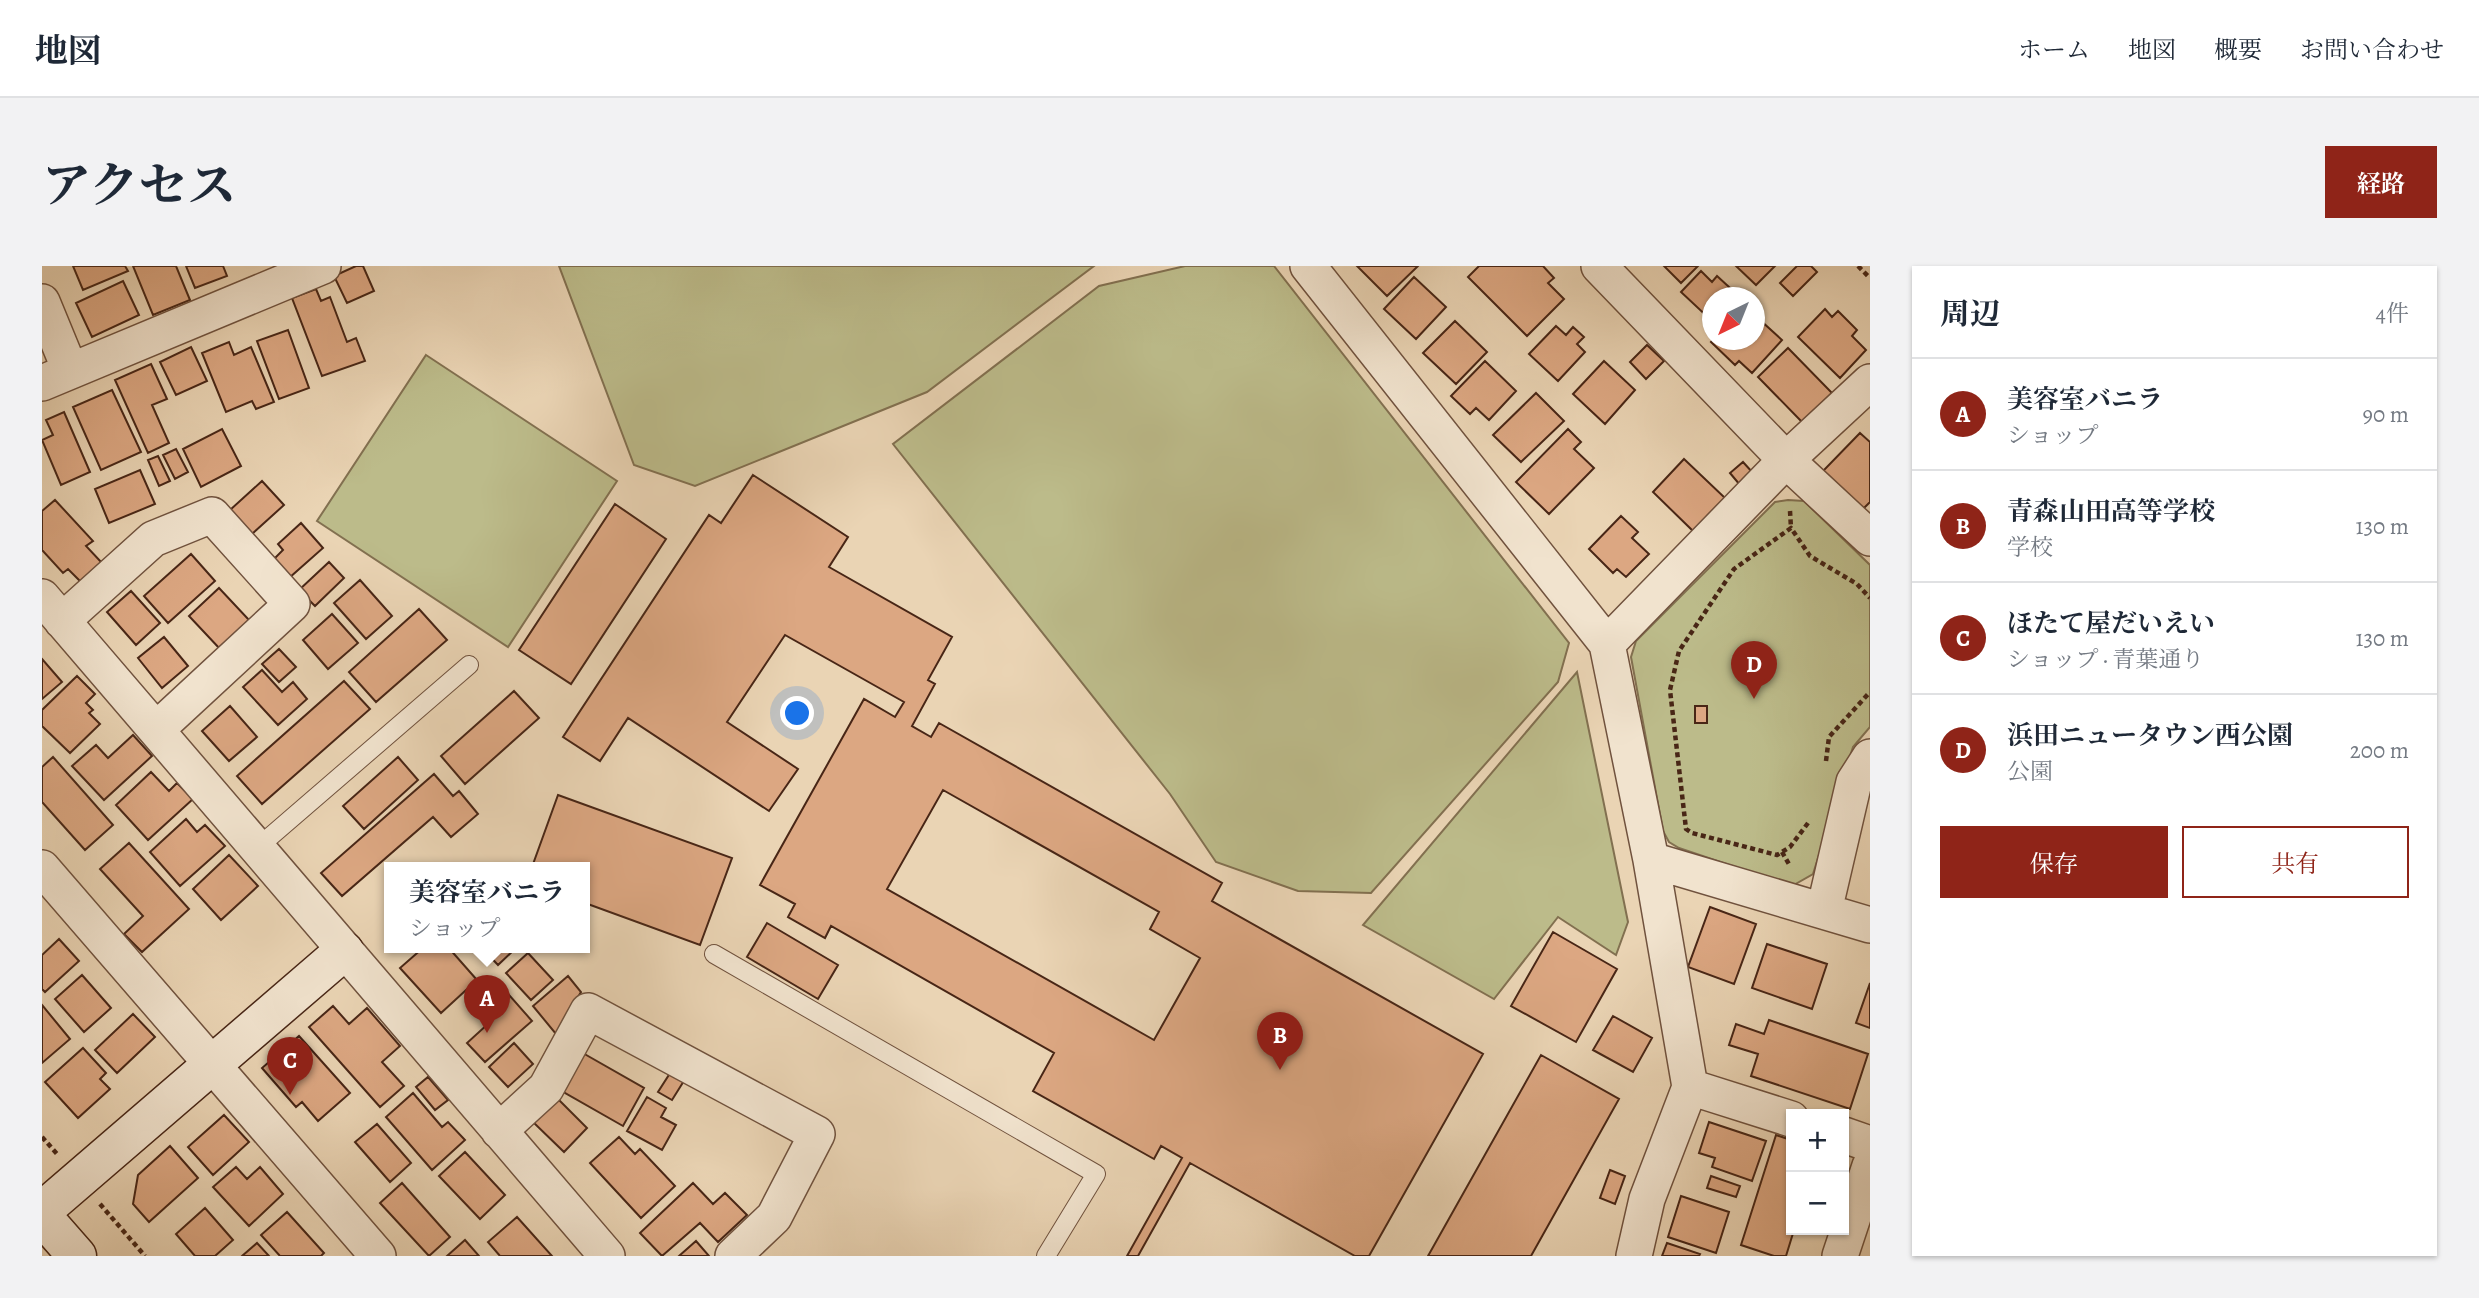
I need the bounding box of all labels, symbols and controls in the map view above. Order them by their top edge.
text: 地図 [35,28,101,73]
text: ホーム [2018,34,2090,66]
text: 地図 [2128,34,2176,66]
text: 概要 [2214,34,2262,66]
text: お問い合わせ [2300,34,2444,66]
button: 経路 [2325,146,2437,218]
text: アクセス [42,152,237,219]
north arrow [1702,287,1765,350]
text: 周辺 [1940,294,2000,334]
text: 4件 [2376,298,2409,329]
text: 美容室バニラ [2007,382,2163,417]
text: A [1956,399,1970,430]
text: 90 m [2363,399,2409,430]
text: ショップ [2007,420,2099,451]
text: 青森山田高等学校 [2007,494,2215,529]
text: B [1956,511,1970,542]
text: 130 m [2356,511,2409,542]
text: 学校 [2007,532,2053,563]
text: ほたて屋だいえい [2007,606,2215,641]
text: C [1956,623,1970,654]
text: 130 m [2356,623,2409,654]
pin: D [1731,641,1777,699]
text: ショップ · 青葉通り [2007,644,2204,675]
your location [780,696,814,730]
text: 浜田ニュータウン西公園 [2007,718,2293,753]
text: D [1955,735,1971,766]
text: 200 m [2350,735,2409,766]
text: 公園 [2007,756,2053,787]
button: 保存 [1940,826,2168,898]
button: 共有 [2182,826,2409,898]
popup [384,862,590,953]
text: 美容室バニラ [409,875,565,910]
text: ショップ [409,913,501,944]
pin: A [464,975,510,1033]
pin: B [1257,1012,1303,1070]
pin: C [267,1037,313,1095]
map controls [1786,1109,1849,1235]
button: + [1786,1109,1849,1172]
button: − [1786,1172,1849,1235]

